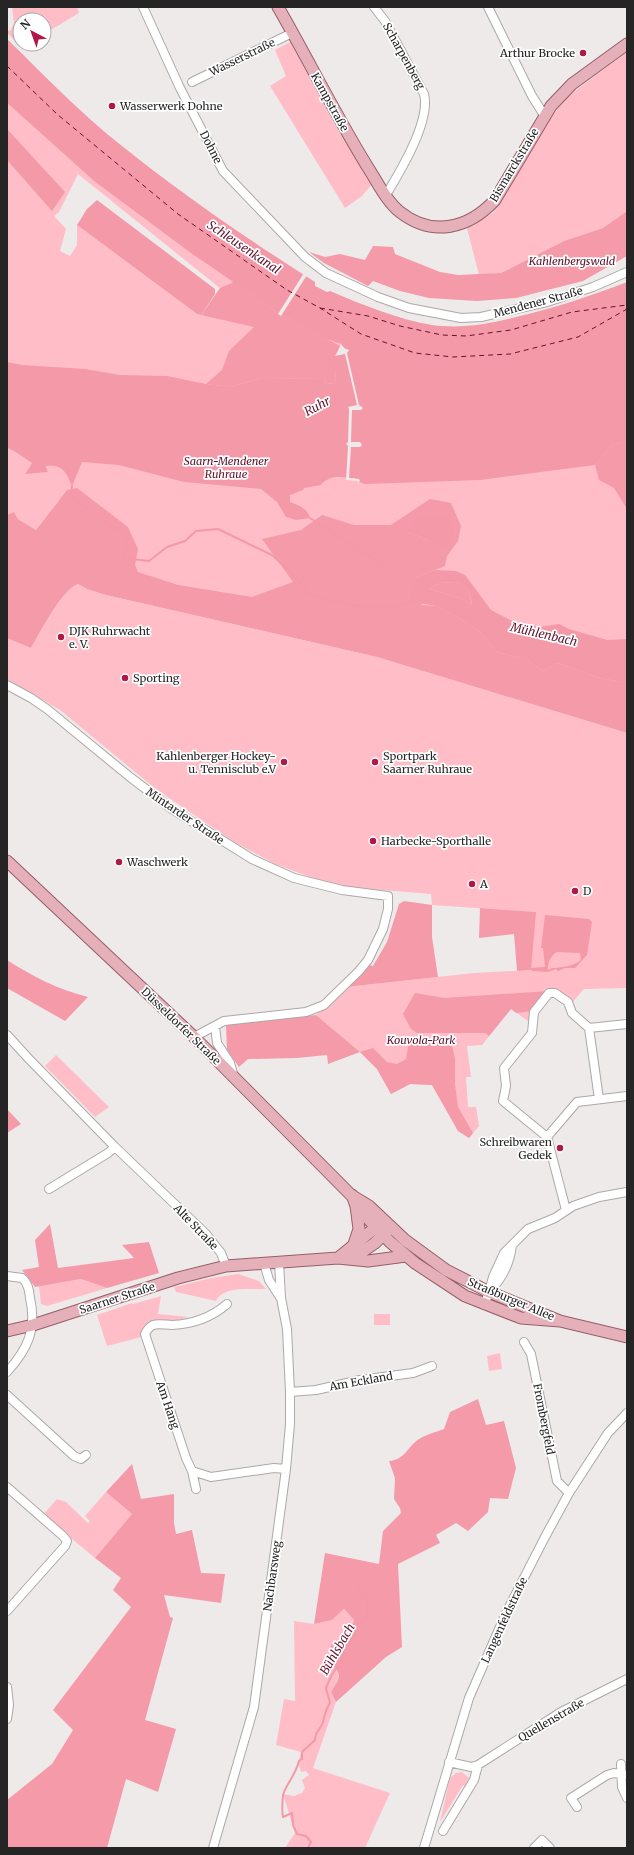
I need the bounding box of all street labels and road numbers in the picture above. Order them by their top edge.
street label: Scharpenberg [380,20,428,92]
street label: Wasserstraße [206,35,277,79]
street label: Kampstraße [308,70,352,134]
street label: Bismarckstraße [486,125,542,204]
street label: Dohne [197,128,225,166]
street label: Mendener Straße [492,283,584,321]
street label: Mintarder Straße [143,785,227,847]
street label: Düsseldorfer Straße [138,984,224,1068]
street label: Alte Straße [170,1200,221,1253]
street label: Straßburger Allee [465,1274,557,1324]
street label: Saarner Straße [77,1279,157,1317]
street label: Am Eckland [327,1368,394,1394]
street label: Am Hang [153,1378,183,1431]
street label: Frombergfeld [530,1382,558,1456]
street label: Nachbarsweg [260,1539,284,1612]
street label: Langenfeldstraße [478,1575,530,1665]
street label: Quellenstraße [515,1695,587,1745]

